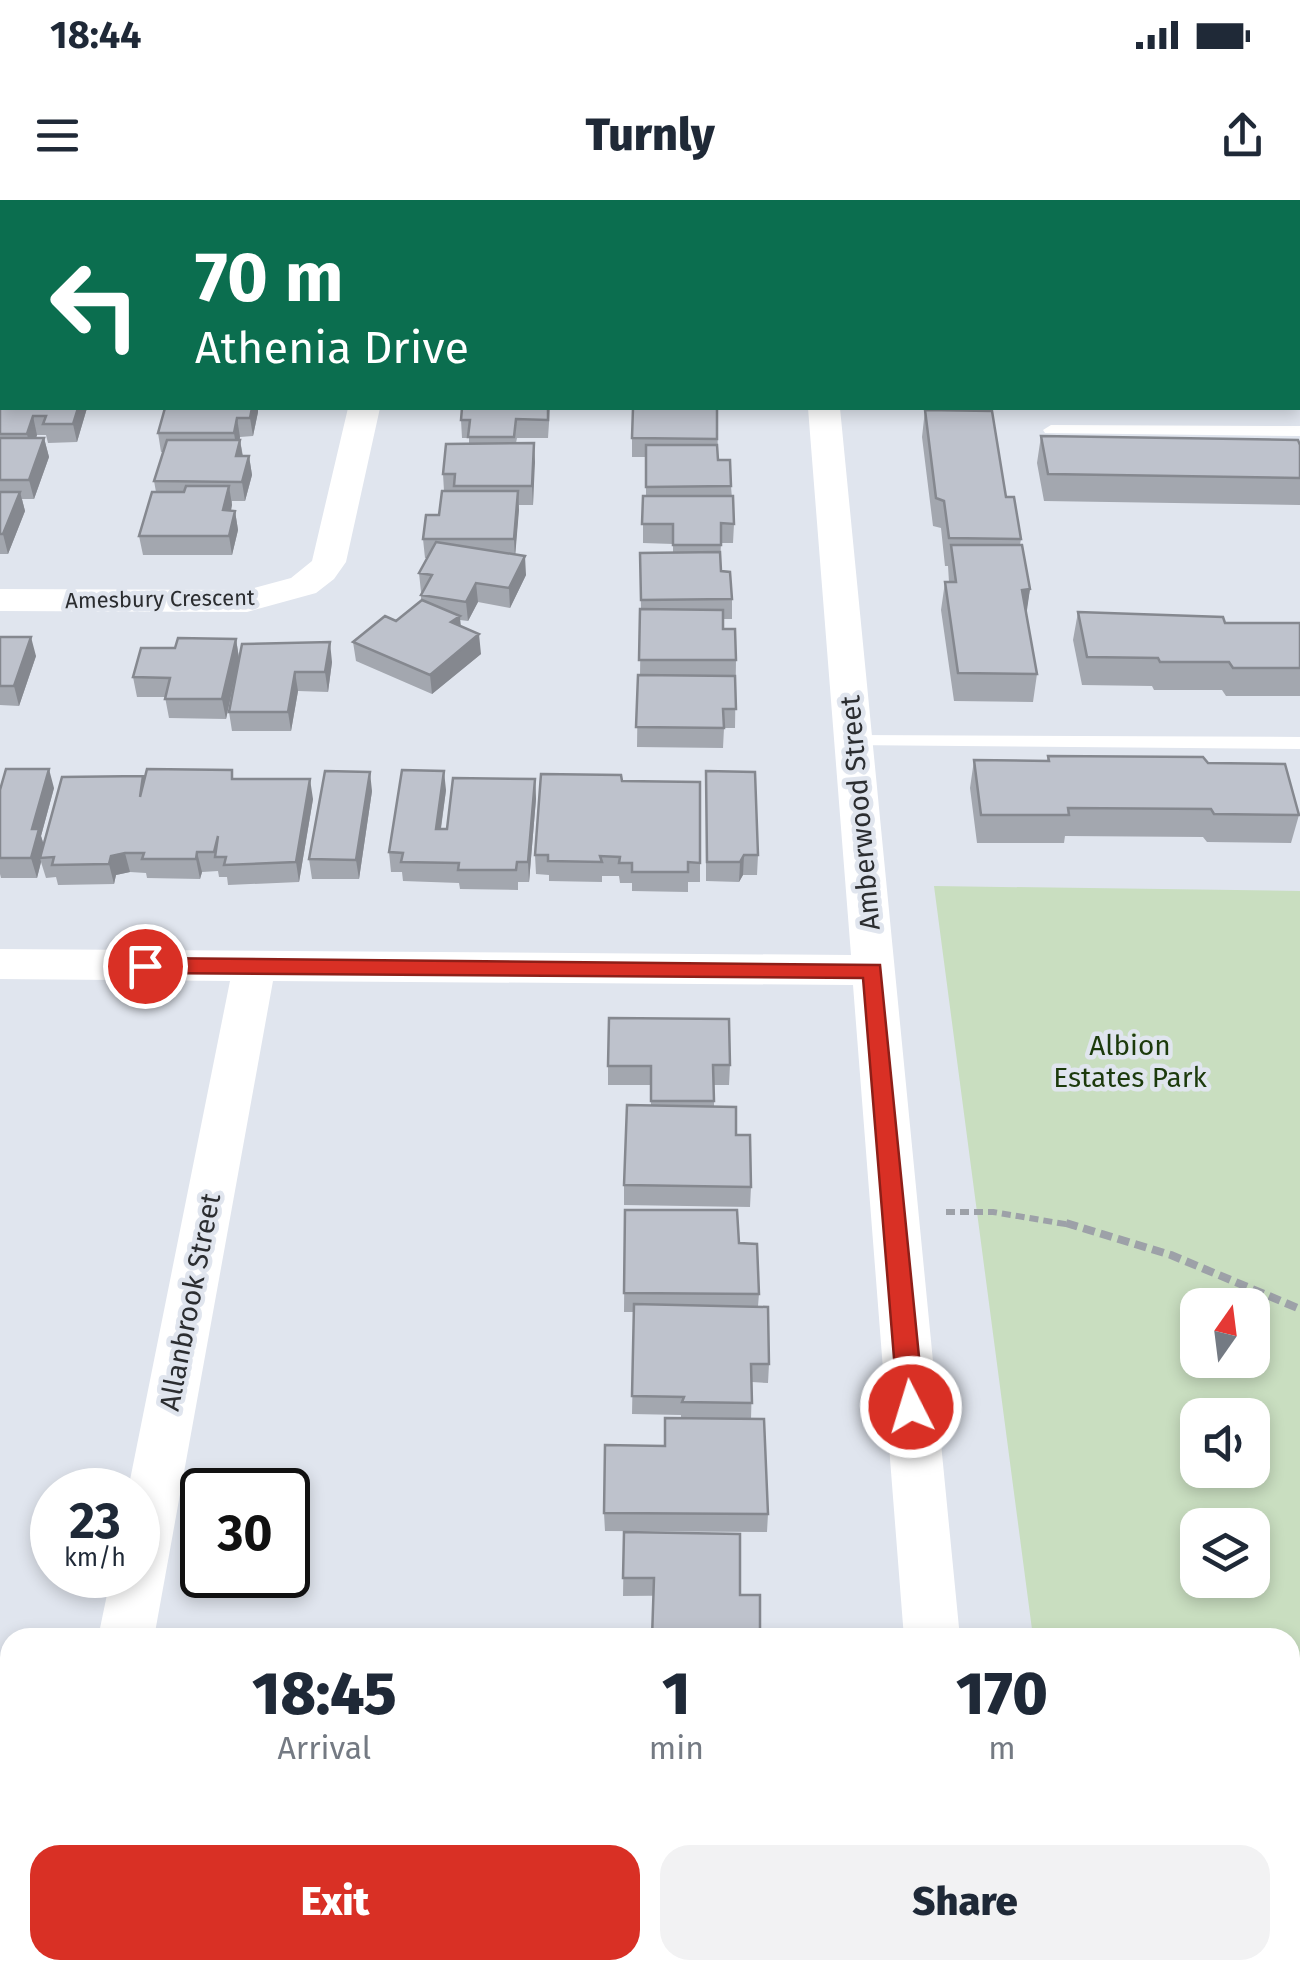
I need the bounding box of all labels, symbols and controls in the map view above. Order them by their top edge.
text: 18:44 [50,12,142,58]
icon: menu [30,108,85,163]
text: Turnly [585,108,715,162]
icon: share [1215,108,1270,163]
text: 70 m [195,236,344,320]
icon: left [30,240,160,370]
text: Athenia Drive [195,321,469,375]
street label: Amesbury Crescent [65,584,255,614]
street label: Amberwood Street [833,693,887,932]
pin [103,924,188,1009]
icon: arrive [118,939,173,994]
park label: Albion Estates Park [1053,1029,1207,1094]
street label: Allanbrook Street [153,1190,227,1414]
north arrow [1180,1288,1270,1378]
map controls [1180,1288,1270,1598]
position arrow [859,1355,963,1459]
button: sound [1180,1398,1270,1488]
speed limit sign: 30 [180,1468,310,1598]
text: 23 [69,1491,121,1551]
button: layers [1180,1508,1270,1598]
text: km/h [64,1543,126,1573]
text: 18:45 [252,1658,397,1730]
text: 1 [662,1658,691,1730]
text: 170 [956,1658,1048,1730]
text: Arrival [277,1729,371,1767]
text: min [649,1729,704,1767]
text: m [988,1729,1016,1767]
button: Exit [30,1845,640,1960]
button: Share [660,1845,1270,1960]

